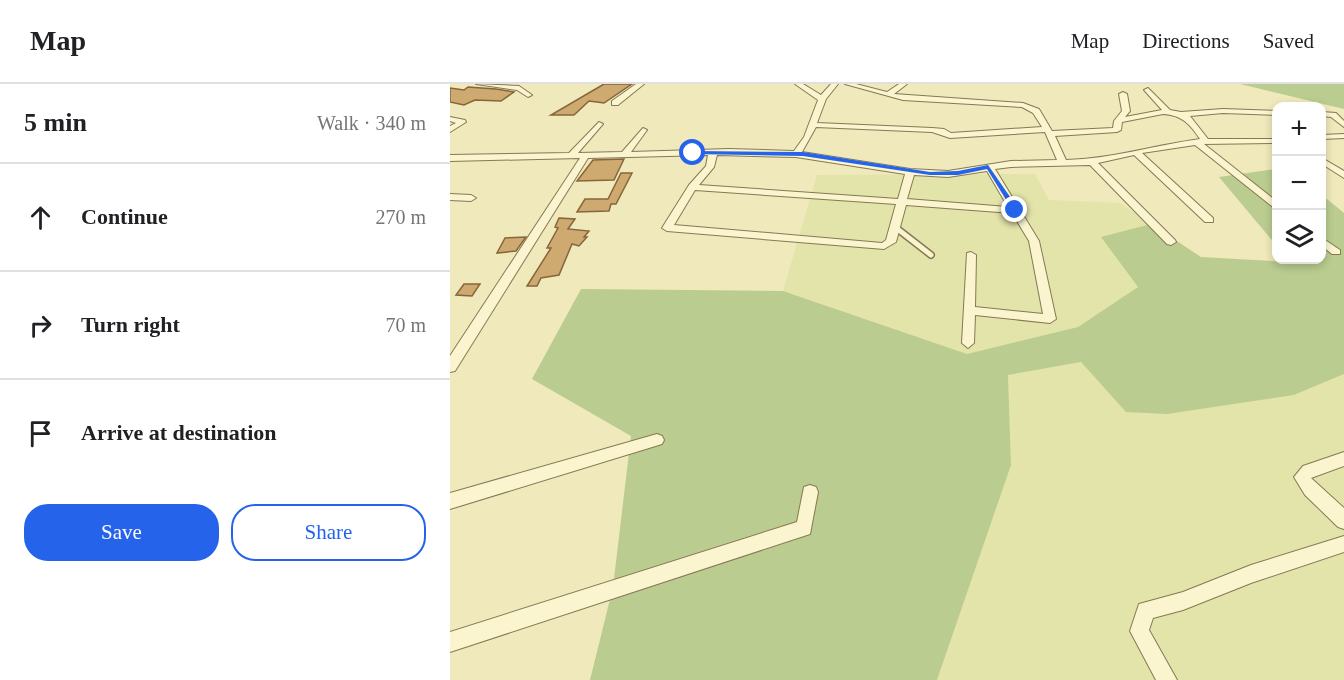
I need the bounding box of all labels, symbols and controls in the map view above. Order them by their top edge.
text: Map [30,25,86,56]
text: Map [1071,29,1109,53]
text: Directions [1142,29,1230,53]
text: Saved [1263,29,1314,53]
map controls [1272,102,1326,264]
button: + [1272,102,1326,156]
text: 5 min [24,108,87,137]
text: Walk · 340 m [317,112,426,134]
route start [679,139,705,165]
button: − [1272,156,1326,210]
route end [1001,196,1027,222]
icon: ahead [24,201,57,234]
text: Continue [81,204,168,229]
text: 270 m [375,206,426,228]
button: layers [1272,210,1326,264]
icon: right [24,309,57,342]
text: Turn right [81,312,180,337]
text: 70 m [385,314,426,336]
icon: arrive [24,417,57,450]
text: Arrive at destination [81,420,277,445]
button: Save [24,504,219,561]
button: Share [231,504,426,561]

